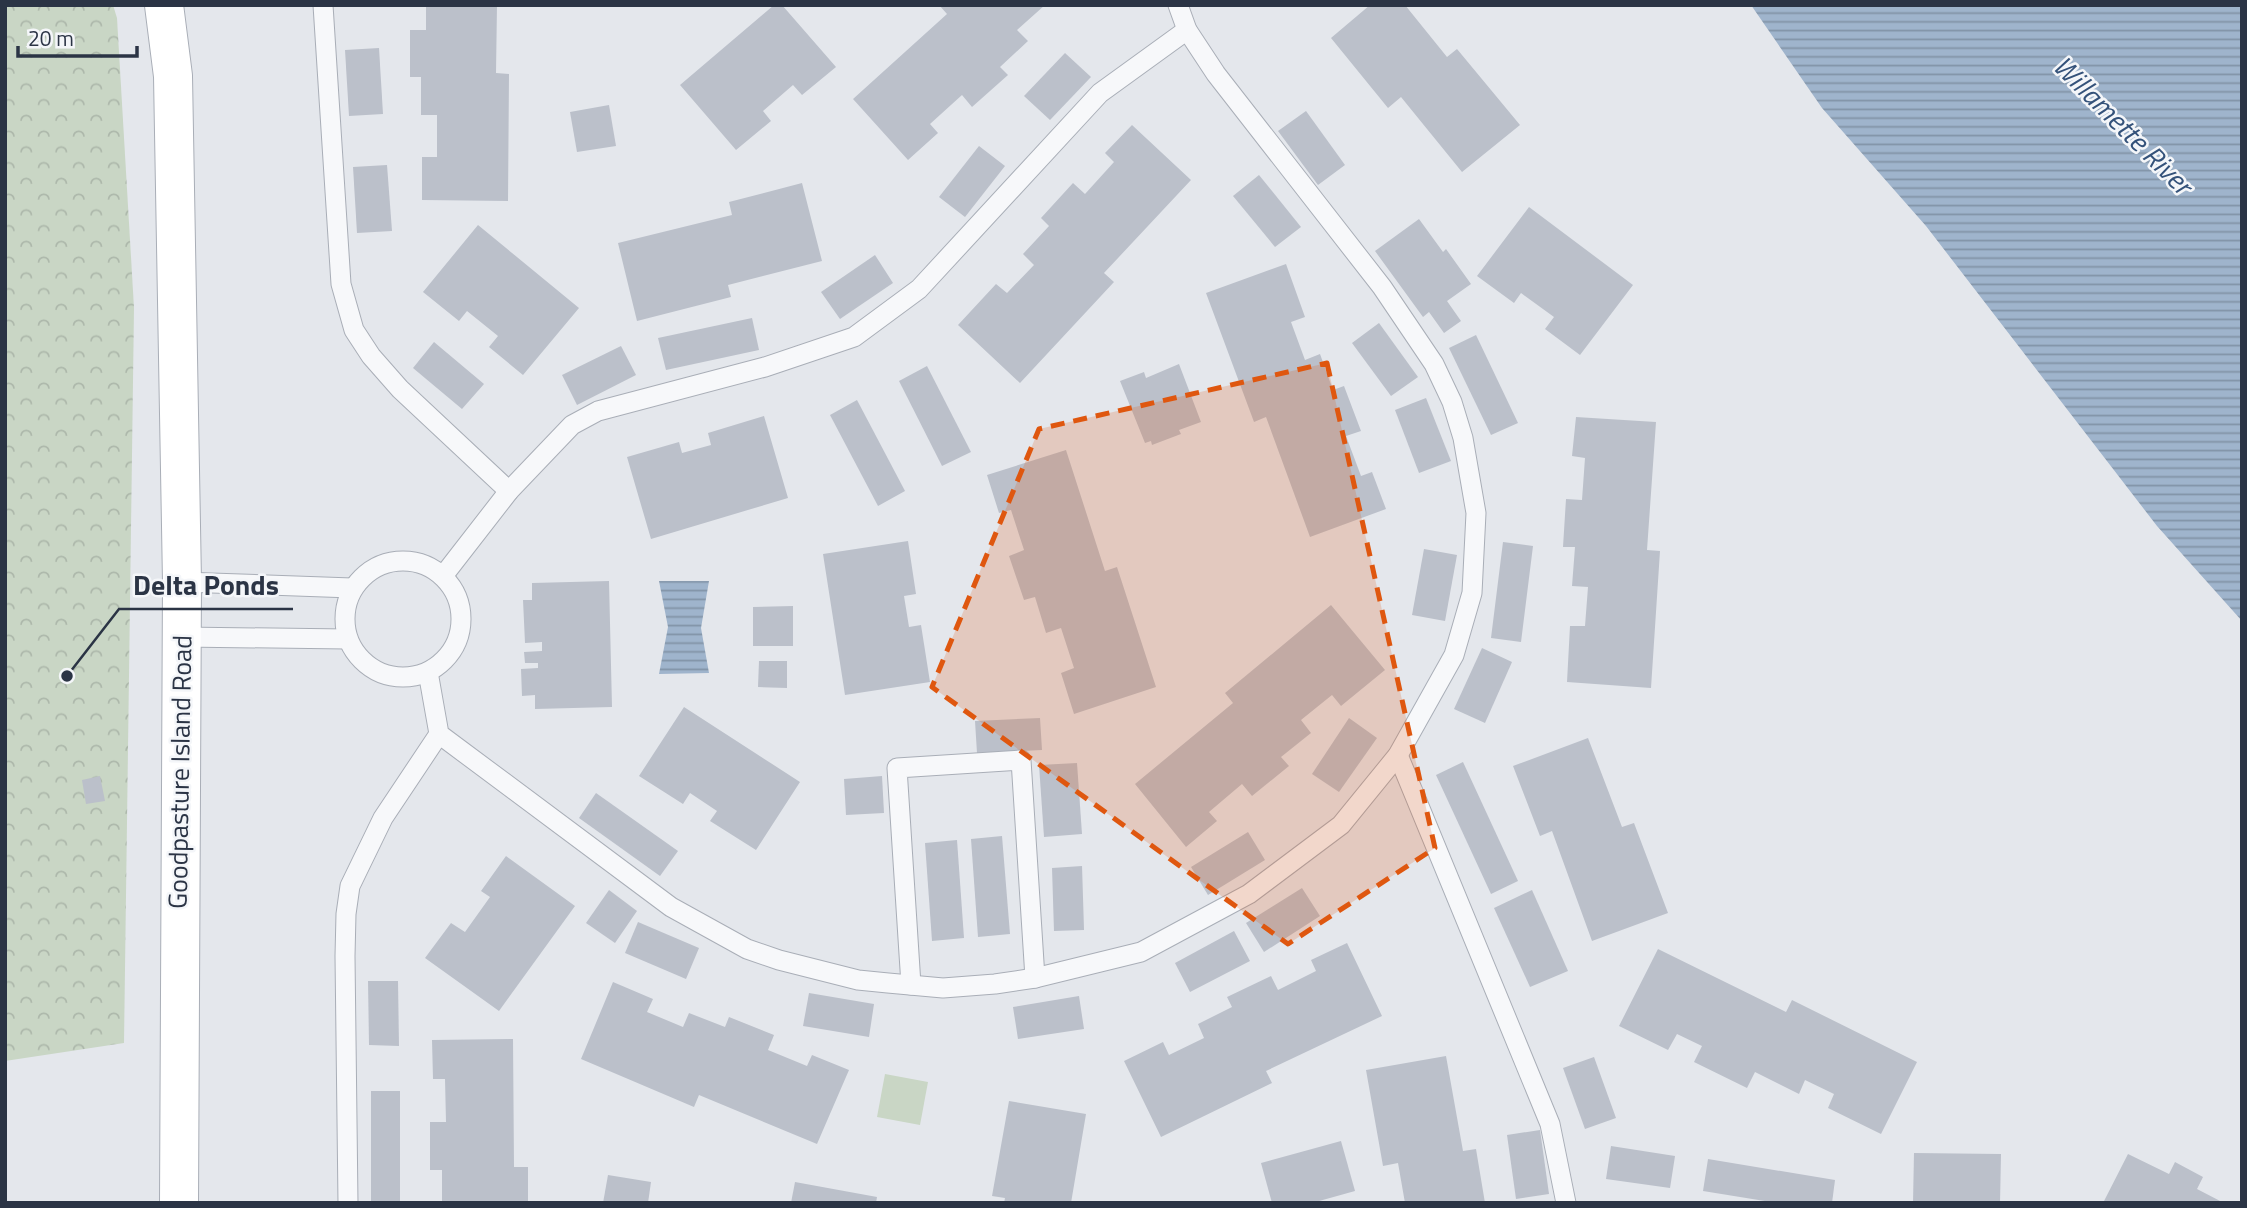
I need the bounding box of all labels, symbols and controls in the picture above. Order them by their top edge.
scale bar [18,14,136,58]
text: 20 m [28,22,74,54]
water label: Willamette River [2044,45,2205,207]
callout: Delta Ponds [119,560,293,609]
text: Delta Ponds [133,563,279,606]
street label: Goodpasture Island Road [158,635,201,909]

